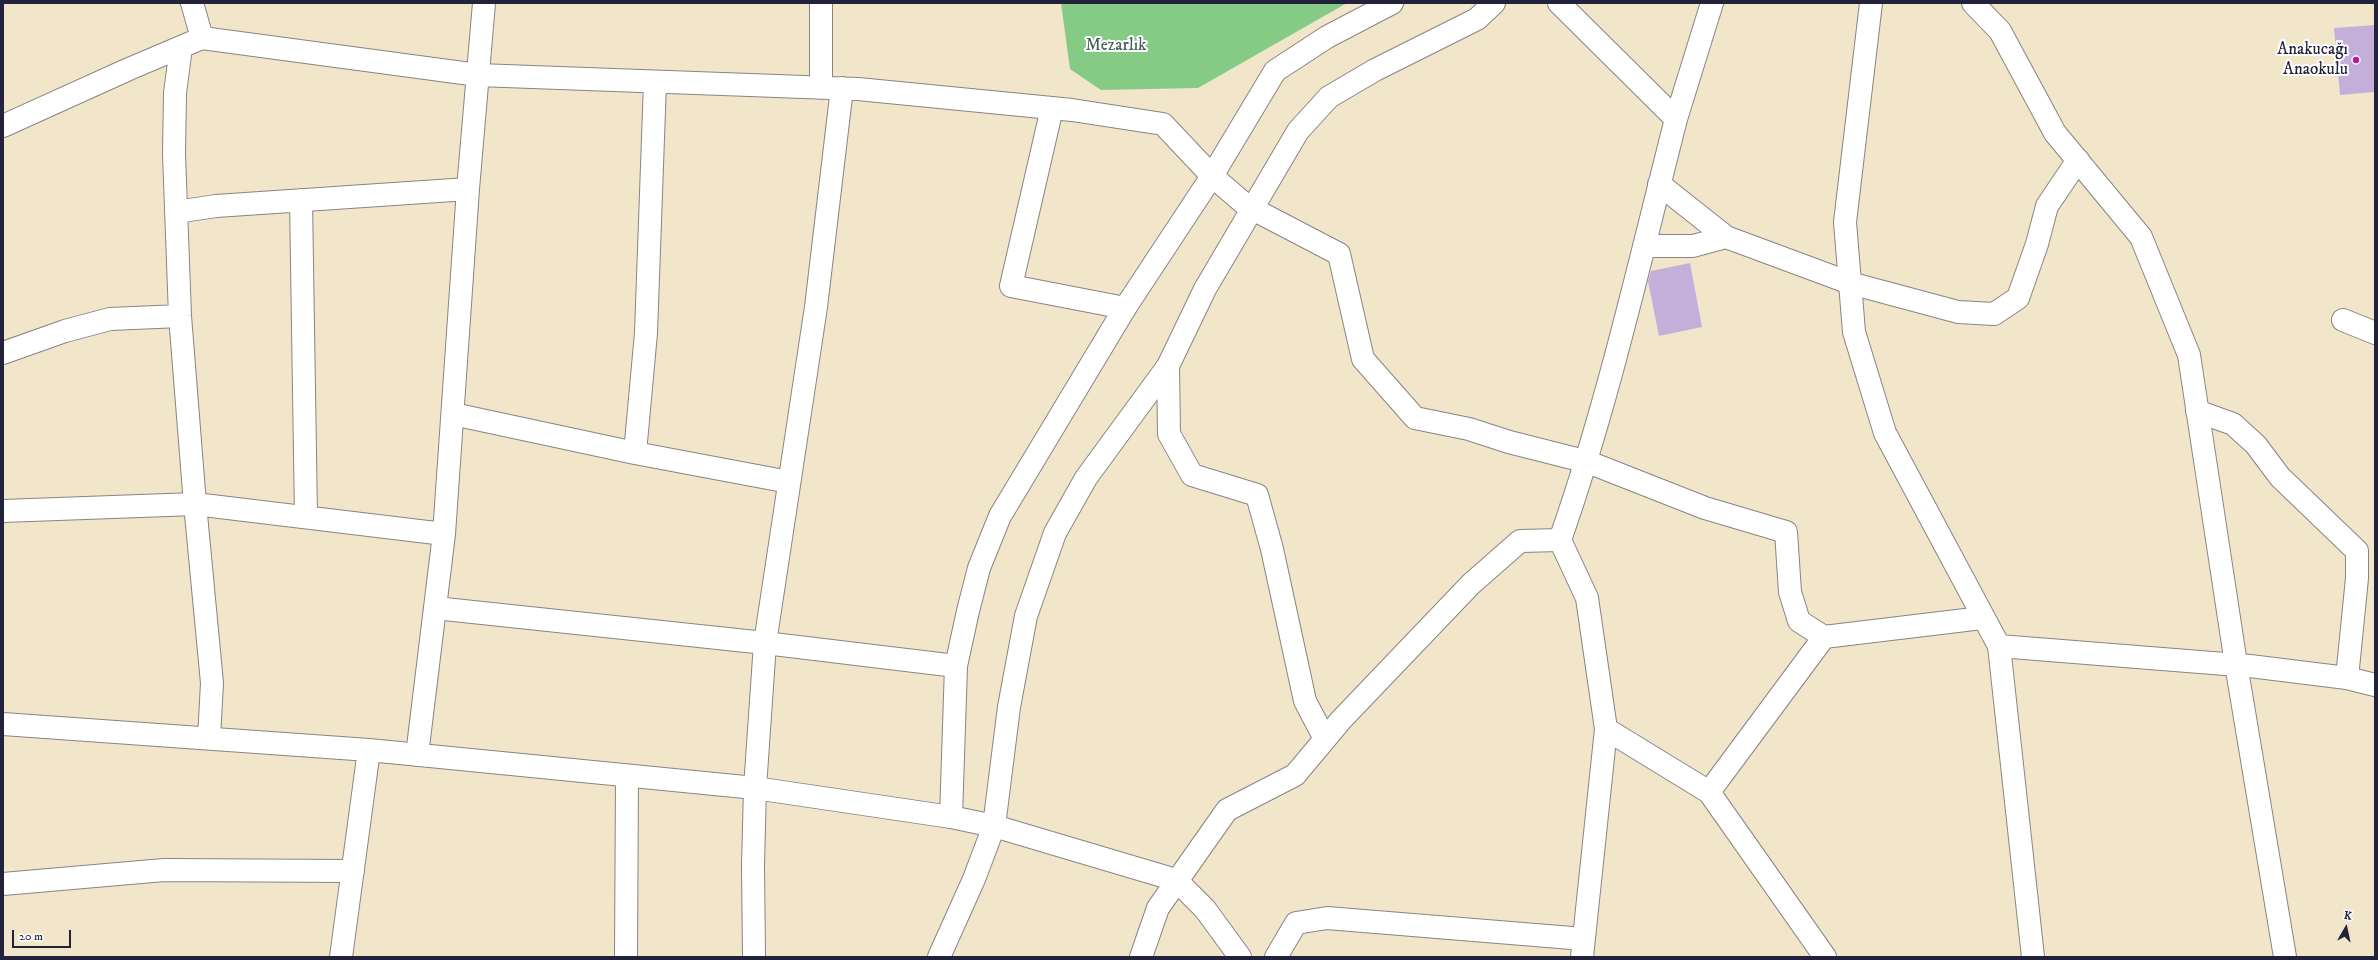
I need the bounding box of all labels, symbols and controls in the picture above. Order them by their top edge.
park label: Mezarlık [1085,36,1147,56]
place label: Anakucağı Anaokulu [2277,40,2348,80]
marker: Anakucağı Anaokulu [2351,55,2361,65]
north arrow [2326,908,2366,948]
text: K [2343,909,2353,924]
scale bar [14,922,73,948]
text: 20 m [19,929,43,944]

